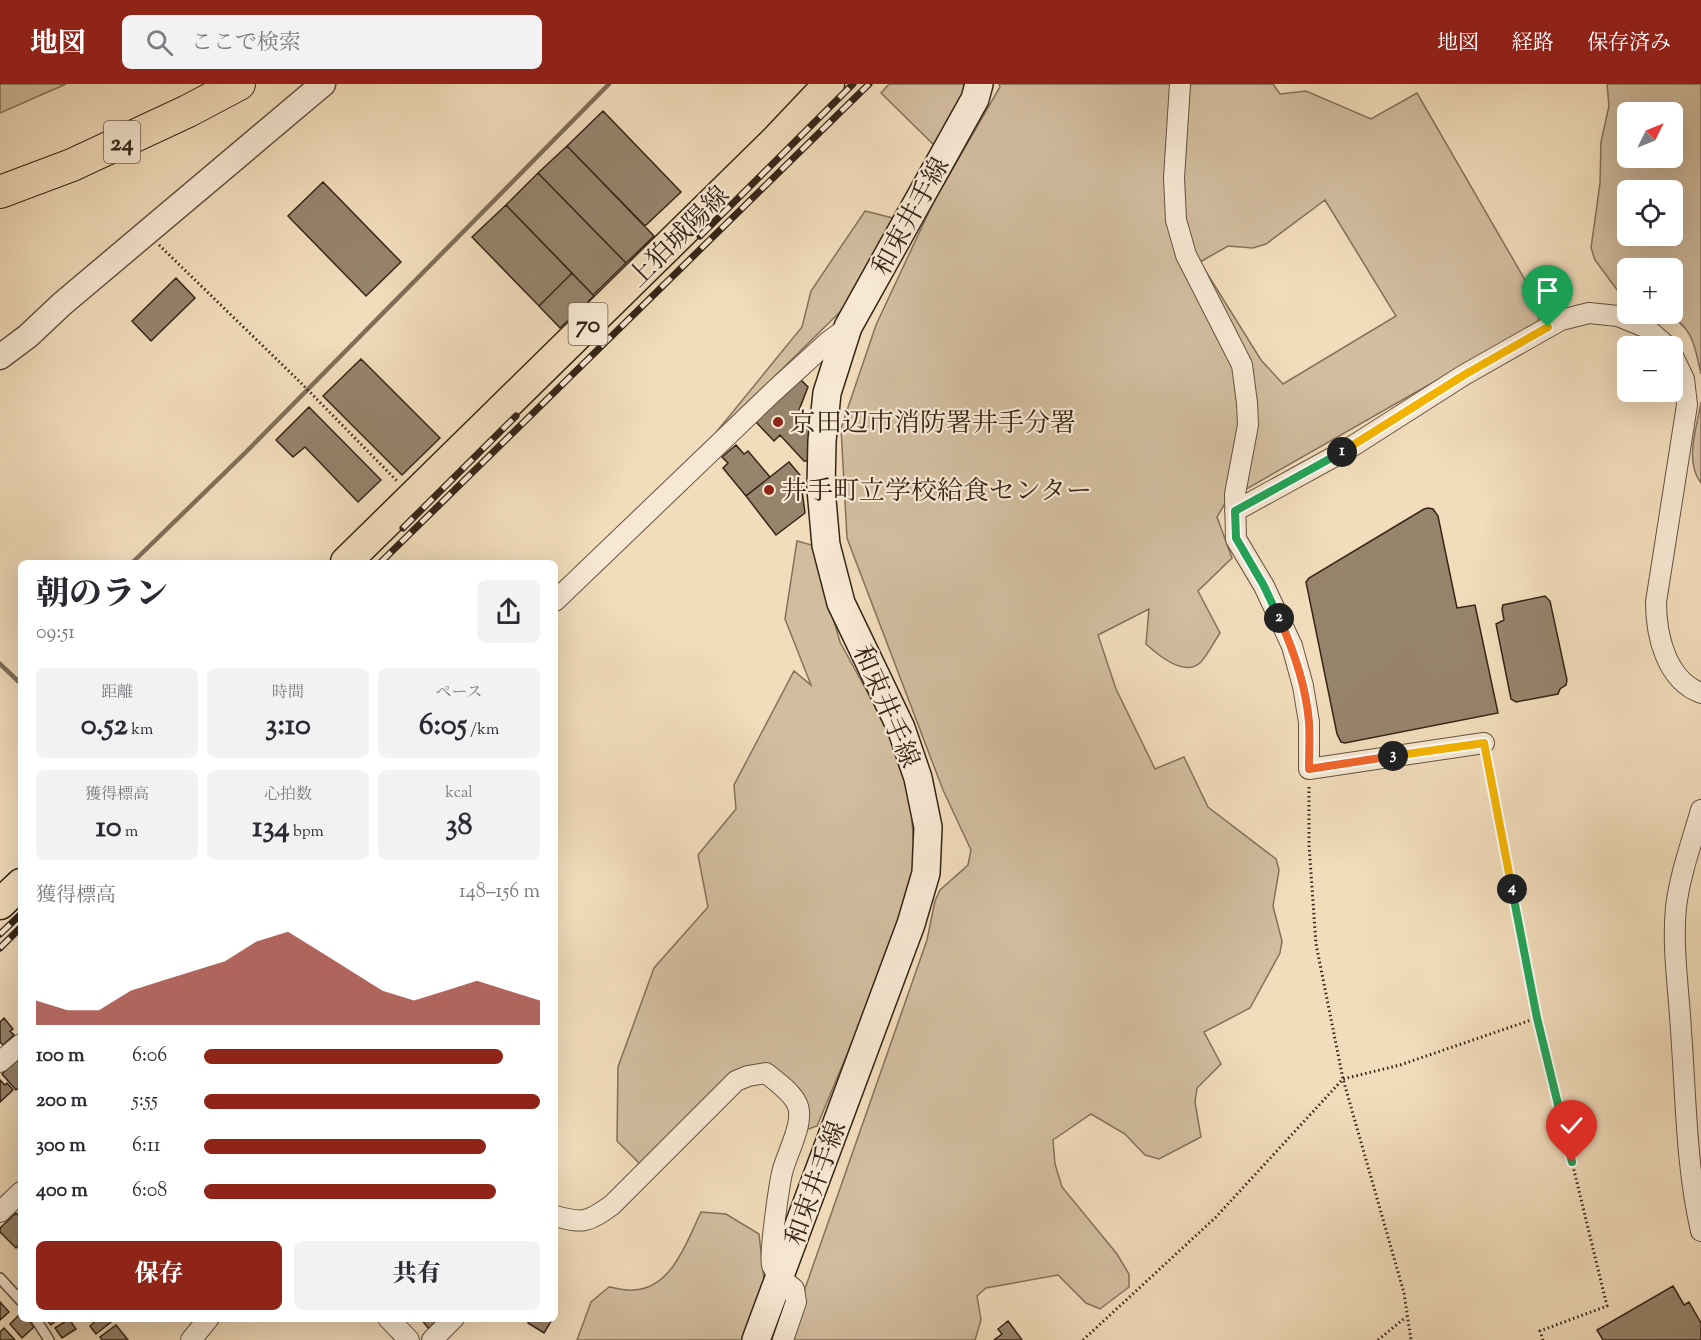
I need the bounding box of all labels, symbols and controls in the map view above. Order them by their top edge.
search box [122,15,542,69]
text: 地図 [30,25,86,65]
icon: search [143,26,176,59]
text: ここで検索 [191,28,301,60]
text: 地図 [1437,29,1479,59]
text: 経路 [1512,29,1554,59]
text: 保存済み [1587,29,1671,59]
north arrow [1617,102,1683,168]
map controls [1617,102,1683,402]
road number: 24 [104,121,140,163]
street label: 和束井手線 [864,151,960,283]
street label: 上狛城陽線 [621,179,739,297]
button: locate [1617,180,1683,246]
button: + [1617,258,1683,324]
pin [1522,265,1573,327]
icon: arrive [1531,274,1564,307]
road number: 70 [568,303,608,345]
button: − [1617,336,1683,402]
place label: 京田辺市消防署井手分署 [790,406,1076,443]
marker: 京田辺市消防署井手分署 [771,415,785,429]
pin: 1 [1327,437,1357,467]
text: 1 [1339,440,1345,463]
place label: 井手町立学校給食センター [781,474,1092,511]
marker: 井手町立学校給食センター [762,483,776,497]
text: 朝のラン [36,572,168,620]
button: share [477,580,540,643]
pin: 2 [1264,603,1294,633]
text: 2 [1275,606,1283,629]
text: 09:51 [36,619,75,648]
street label: 和束井手線 [842,640,927,774]
text: 距離 [101,682,133,705]
text: 時間 [272,682,304,705]
text: ペース [435,682,483,705]
text: 0.52 [81,705,128,748]
text: 3:10 [265,705,311,748]
text: 6:05 [419,705,467,748]
text: km [128,719,153,742]
text: /km [467,719,499,742]
pin: 3 [1378,741,1408,771]
text: 3 [1390,744,1396,767]
text: kcal [445,782,473,805]
text: 獲得標高 [85,784,149,807]
text: 心拍数 [264,784,312,807]
text: 38 [445,805,473,848]
text: 10 [96,807,122,850]
text: 134 [252,807,290,850]
text: m [122,821,138,844]
text: bpm [290,821,324,844]
pin: 4 [1497,874,1527,904]
text: 4 [1508,877,1516,900]
text: 148–156 m [459,878,540,907]
text: 獲得標高 [36,882,116,911]
text: 100 m [36,1042,85,1071]
text: 6:06 [132,1042,167,1071]
text: 200 m [36,1087,87,1116]
text: 5:55 [132,1087,158,1116]
pin [1546,1100,1597,1162]
icon: check [1555,1109,1588,1142]
street label: 和束井手線 [778,1116,857,1251]
text: 300 m [36,1132,86,1161]
text: 6:11 [132,1132,161,1161]
text: 400 m [36,1177,88,1206]
text: 6:08 [132,1177,167,1206]
button: 保存 [36,1241,282,1310]
button: 共有 [294,1241,540,1310]

